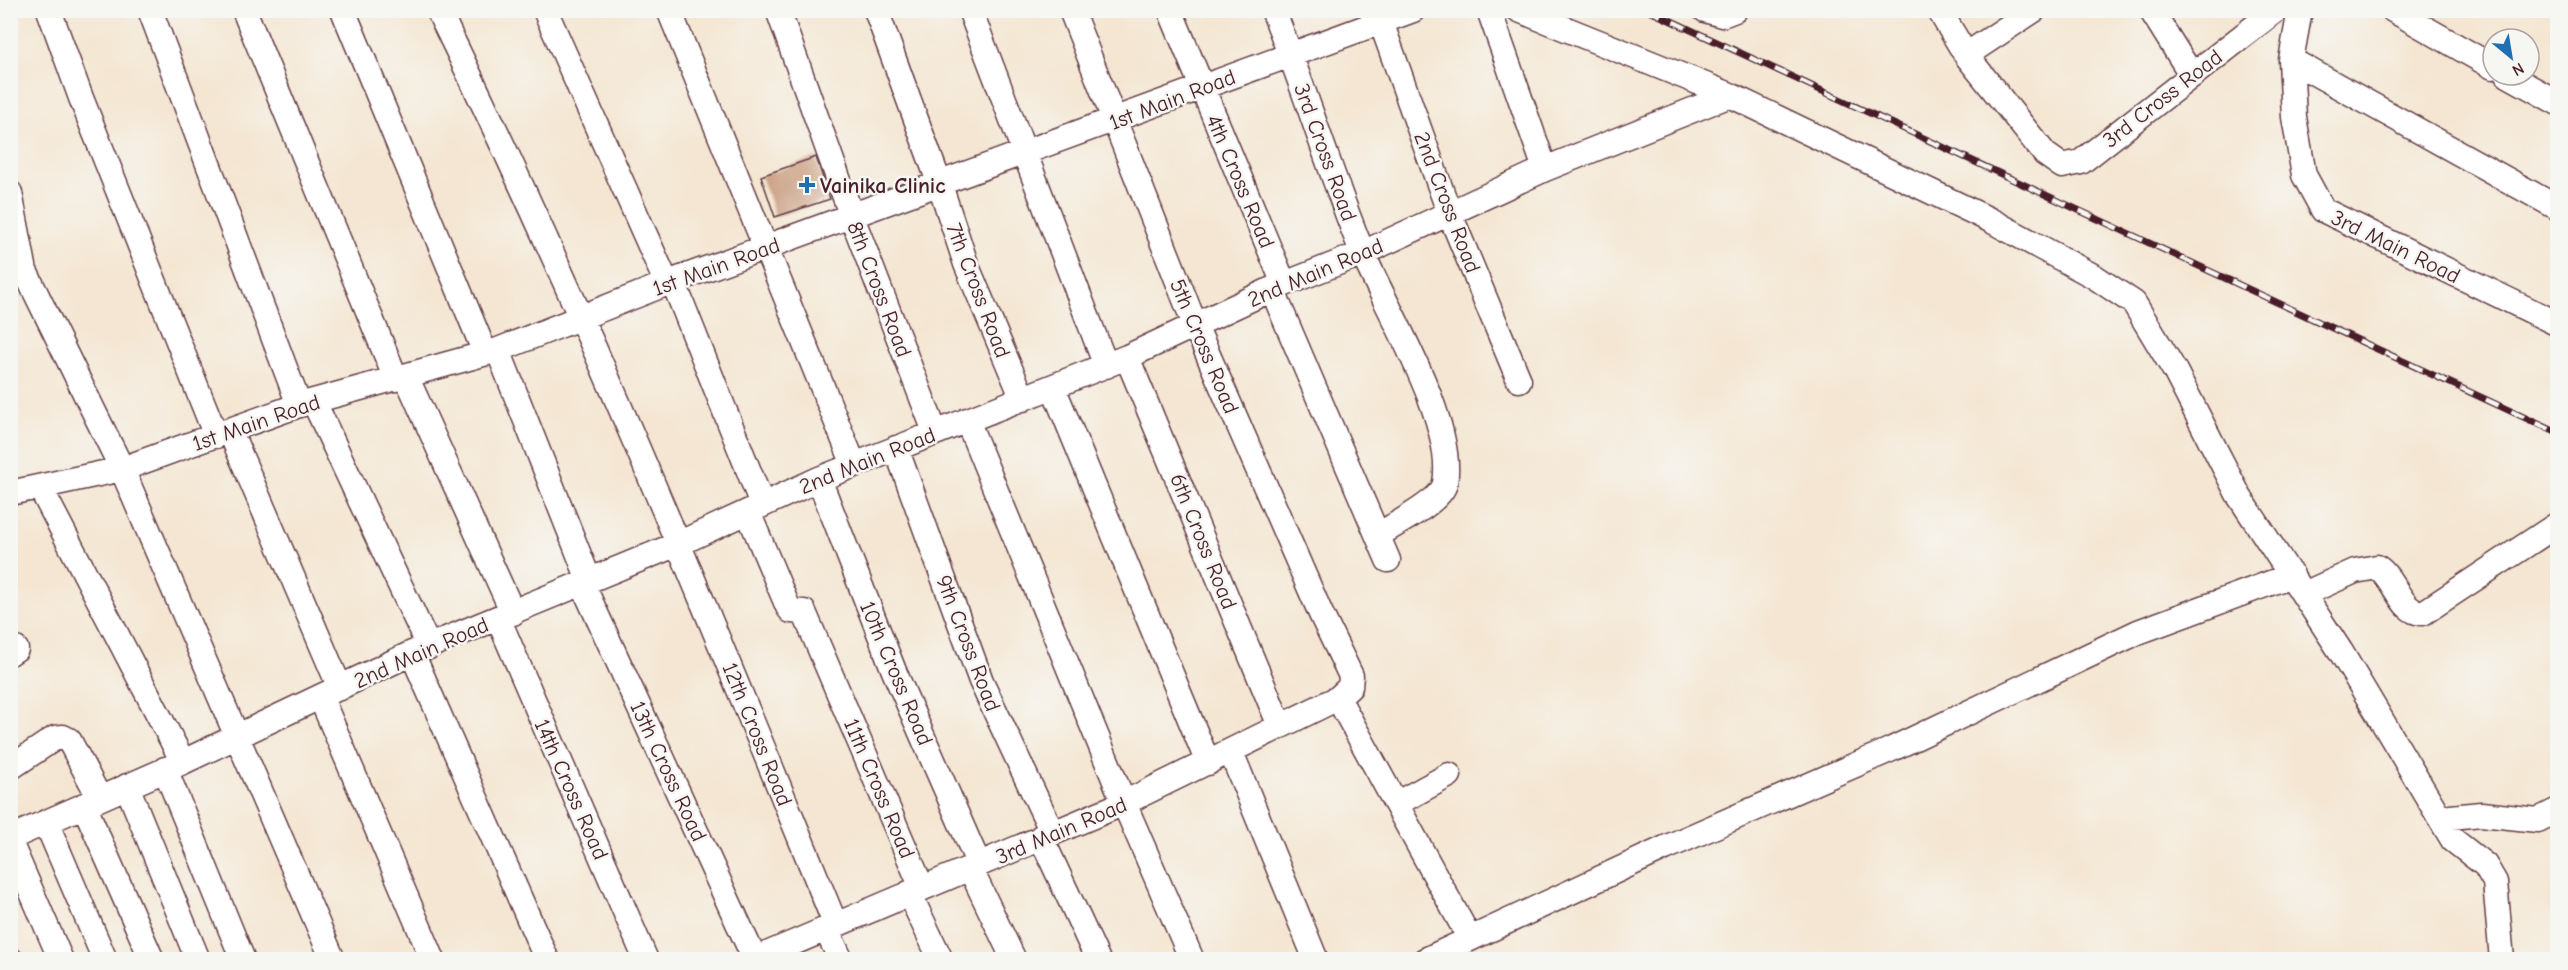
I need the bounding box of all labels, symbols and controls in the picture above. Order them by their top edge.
north arrow [2481,27,2541,87]
street label: 3rd Cross Road [2098,44,2228,154]
text: N [2509,59,2527,80]
street label: 1st Main Road [1105,64,1239,136]
street label: 3rd Cross Road [1288,80,1362,225]
street label: 4th Cross Road [1200,111,1280,252]
street label: 2nd Cross Road [1408,128,1486,277]
place label: Vainika Clinic [820,173,946,199]
marker: Vainika Clinic [798,176,816,194]
street label: 3rd Main Road [2327,205,2464,289]
street label: 8th Cross Road [841,218,917,361]
street label: 7th Cross Road [940,219,1016,361]
street label: 1st Main Road [649,232,783,302]
street label: 2nd Main Road [1244,233,1387,313]
street label: 5th Cross Road [1164,275,1244,418]
street label: 1st Main Road [189,389,324,457]
street label: 2nd Main Road [796,422,939,500]
street label: 6th Cross Road [1164,470,1242,613]
street label: 9th Cross Road [930,572,1006,715]
street label: 10th Cross Road [854,597,938,749]
street label: 2nd Main Road [350,612,493,694]
street label: 12th Cross Road [717,659,798,810]
street label: 13th Cross Road [624,697,712,846]
street label: 14th Cross Road [528,715,614,864]
street label: 11th Cross Road [838,715,920,862]
street label: 3rd Main Road [992,792,1131,870]

